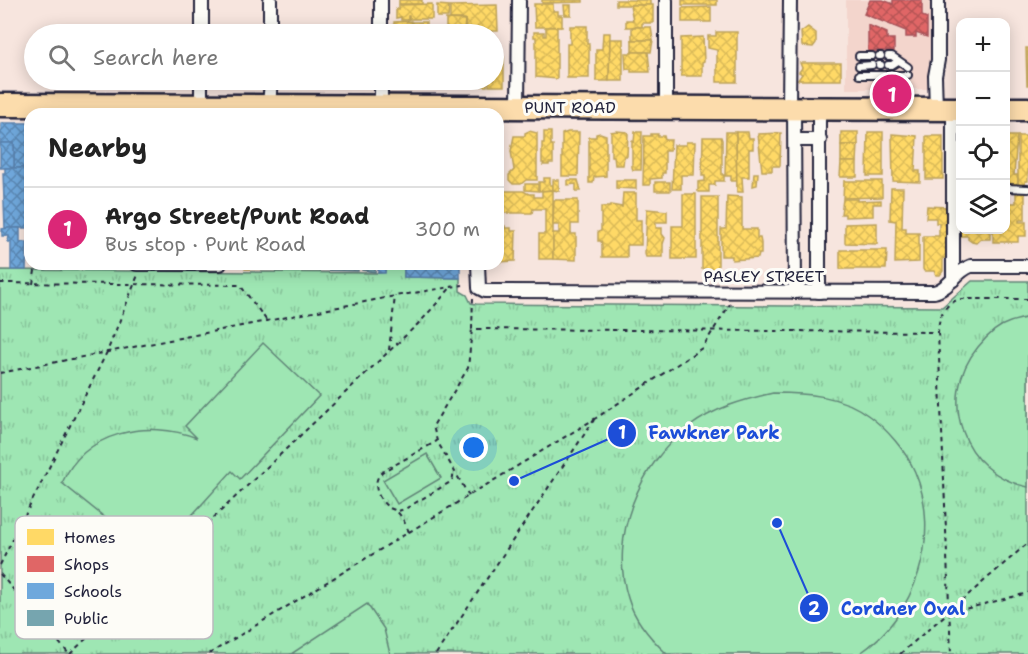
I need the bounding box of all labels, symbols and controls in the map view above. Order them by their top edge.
map controls [956,18,1010,234]
button: + [956,18,1010,72]
search box [24,24,504,90]
icon: search [45,41,78,74]
text: Search here [93,43,219,72]
pin: 1 [872,72,912,116]
button: − [956,72,1010,126]
street label: PUNT ROAD [524,97,616,118]
button: locate [956,126,1010,180]
text: Nearby [48,130,147,165]
button: layers [956,180,1010,234]
text: Argo Street/Punt Road [105,202,369,231]
text: 1 [63,216,72,242]
text: 300 m [414,216,480,242]
text: Bus stop · Punt Road [105,231,306,257]
street label: PASLEY STREET [704,266,825,287]
callout: Fawkner Park [607,415,792,451]
text: 1 [618,421,626,445]
text: Fawkner Park [648,421,780,445]
your location [459,433,488,462]
legend [15,516,213,639]
text: Homes [64,527,116,548]
text: Shops [64,554,109,575]
text: Schools [64,581,122,602]
callout: Cordner Oval [799,590,977,626]
text: 2 [808,597,821,621]
text: Cordner Oval [841,597,965,621]
text: Public [64,608,109,629]

